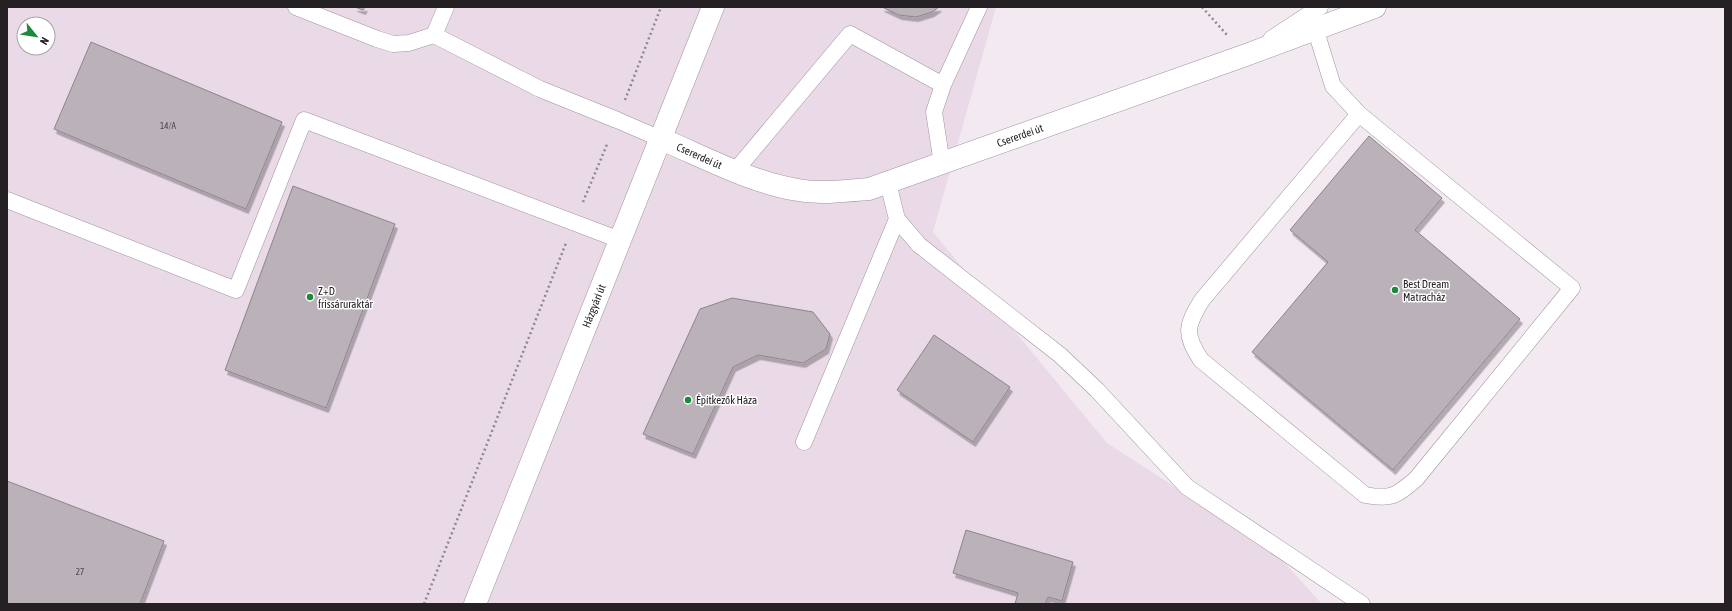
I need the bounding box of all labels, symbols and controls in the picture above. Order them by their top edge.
north arrow [16,16,56,56]
text: N [38,35,51,47]
house number: 14/A [160,121,177,131]
street label: Csererdei út [995,122,1045,149]
street label: Csererdei út [675,141,724,171]
place label: Best Dream Matracház [1403,278,1449,303]
street label: Házgyári út [580,282,608,329]
place label: Z+D frissáruraktár [318,285,374,310]
marker: Best Dream Matracház [1390,285,1400,295]
marker: Z+D frissáruraktár [305,292,315,302]
place label: Építkezők Háza [696,394,757,406]
marker: Építkezők Háza [683,395,693,405]
house number: 27 [76,567,84,577]

